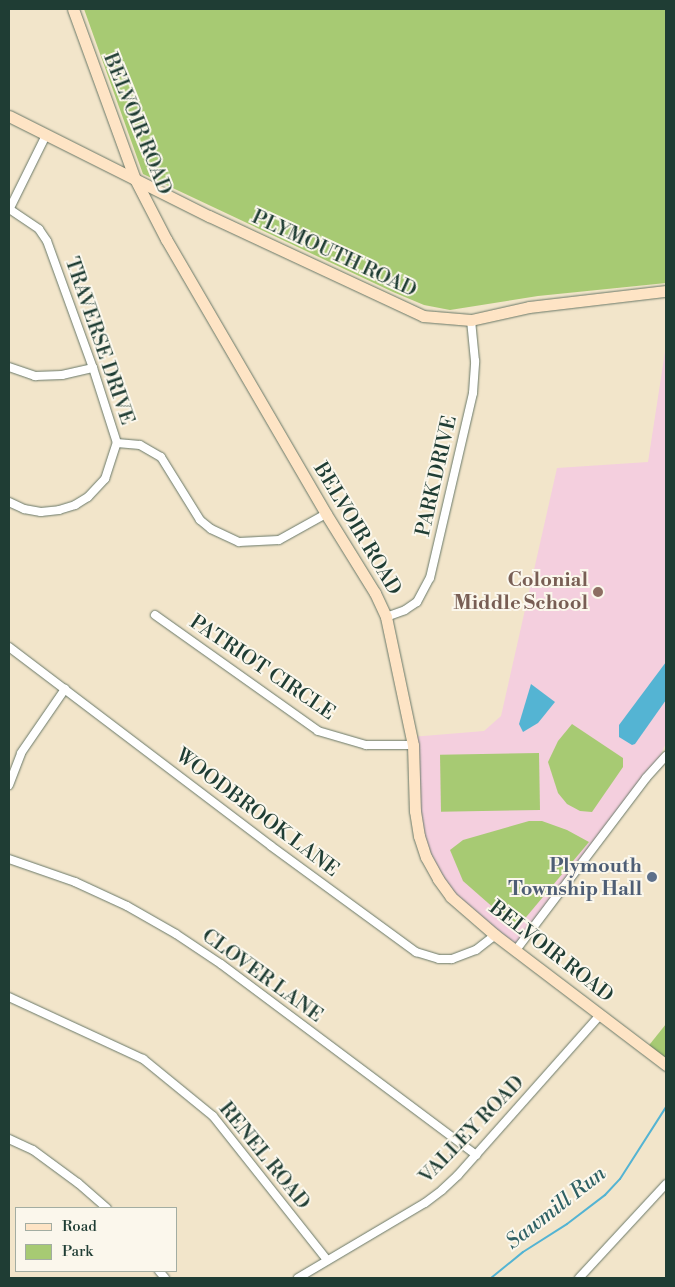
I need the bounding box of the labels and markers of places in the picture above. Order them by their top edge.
place label: Colonial Middle School [453,568,588,615]
marker: Colonial Middle School [592,586,604,598]
place label: Plymouth Township Hall [508,854,642,901]
marker: Plymouth Township Hall [646,871,658,883]

